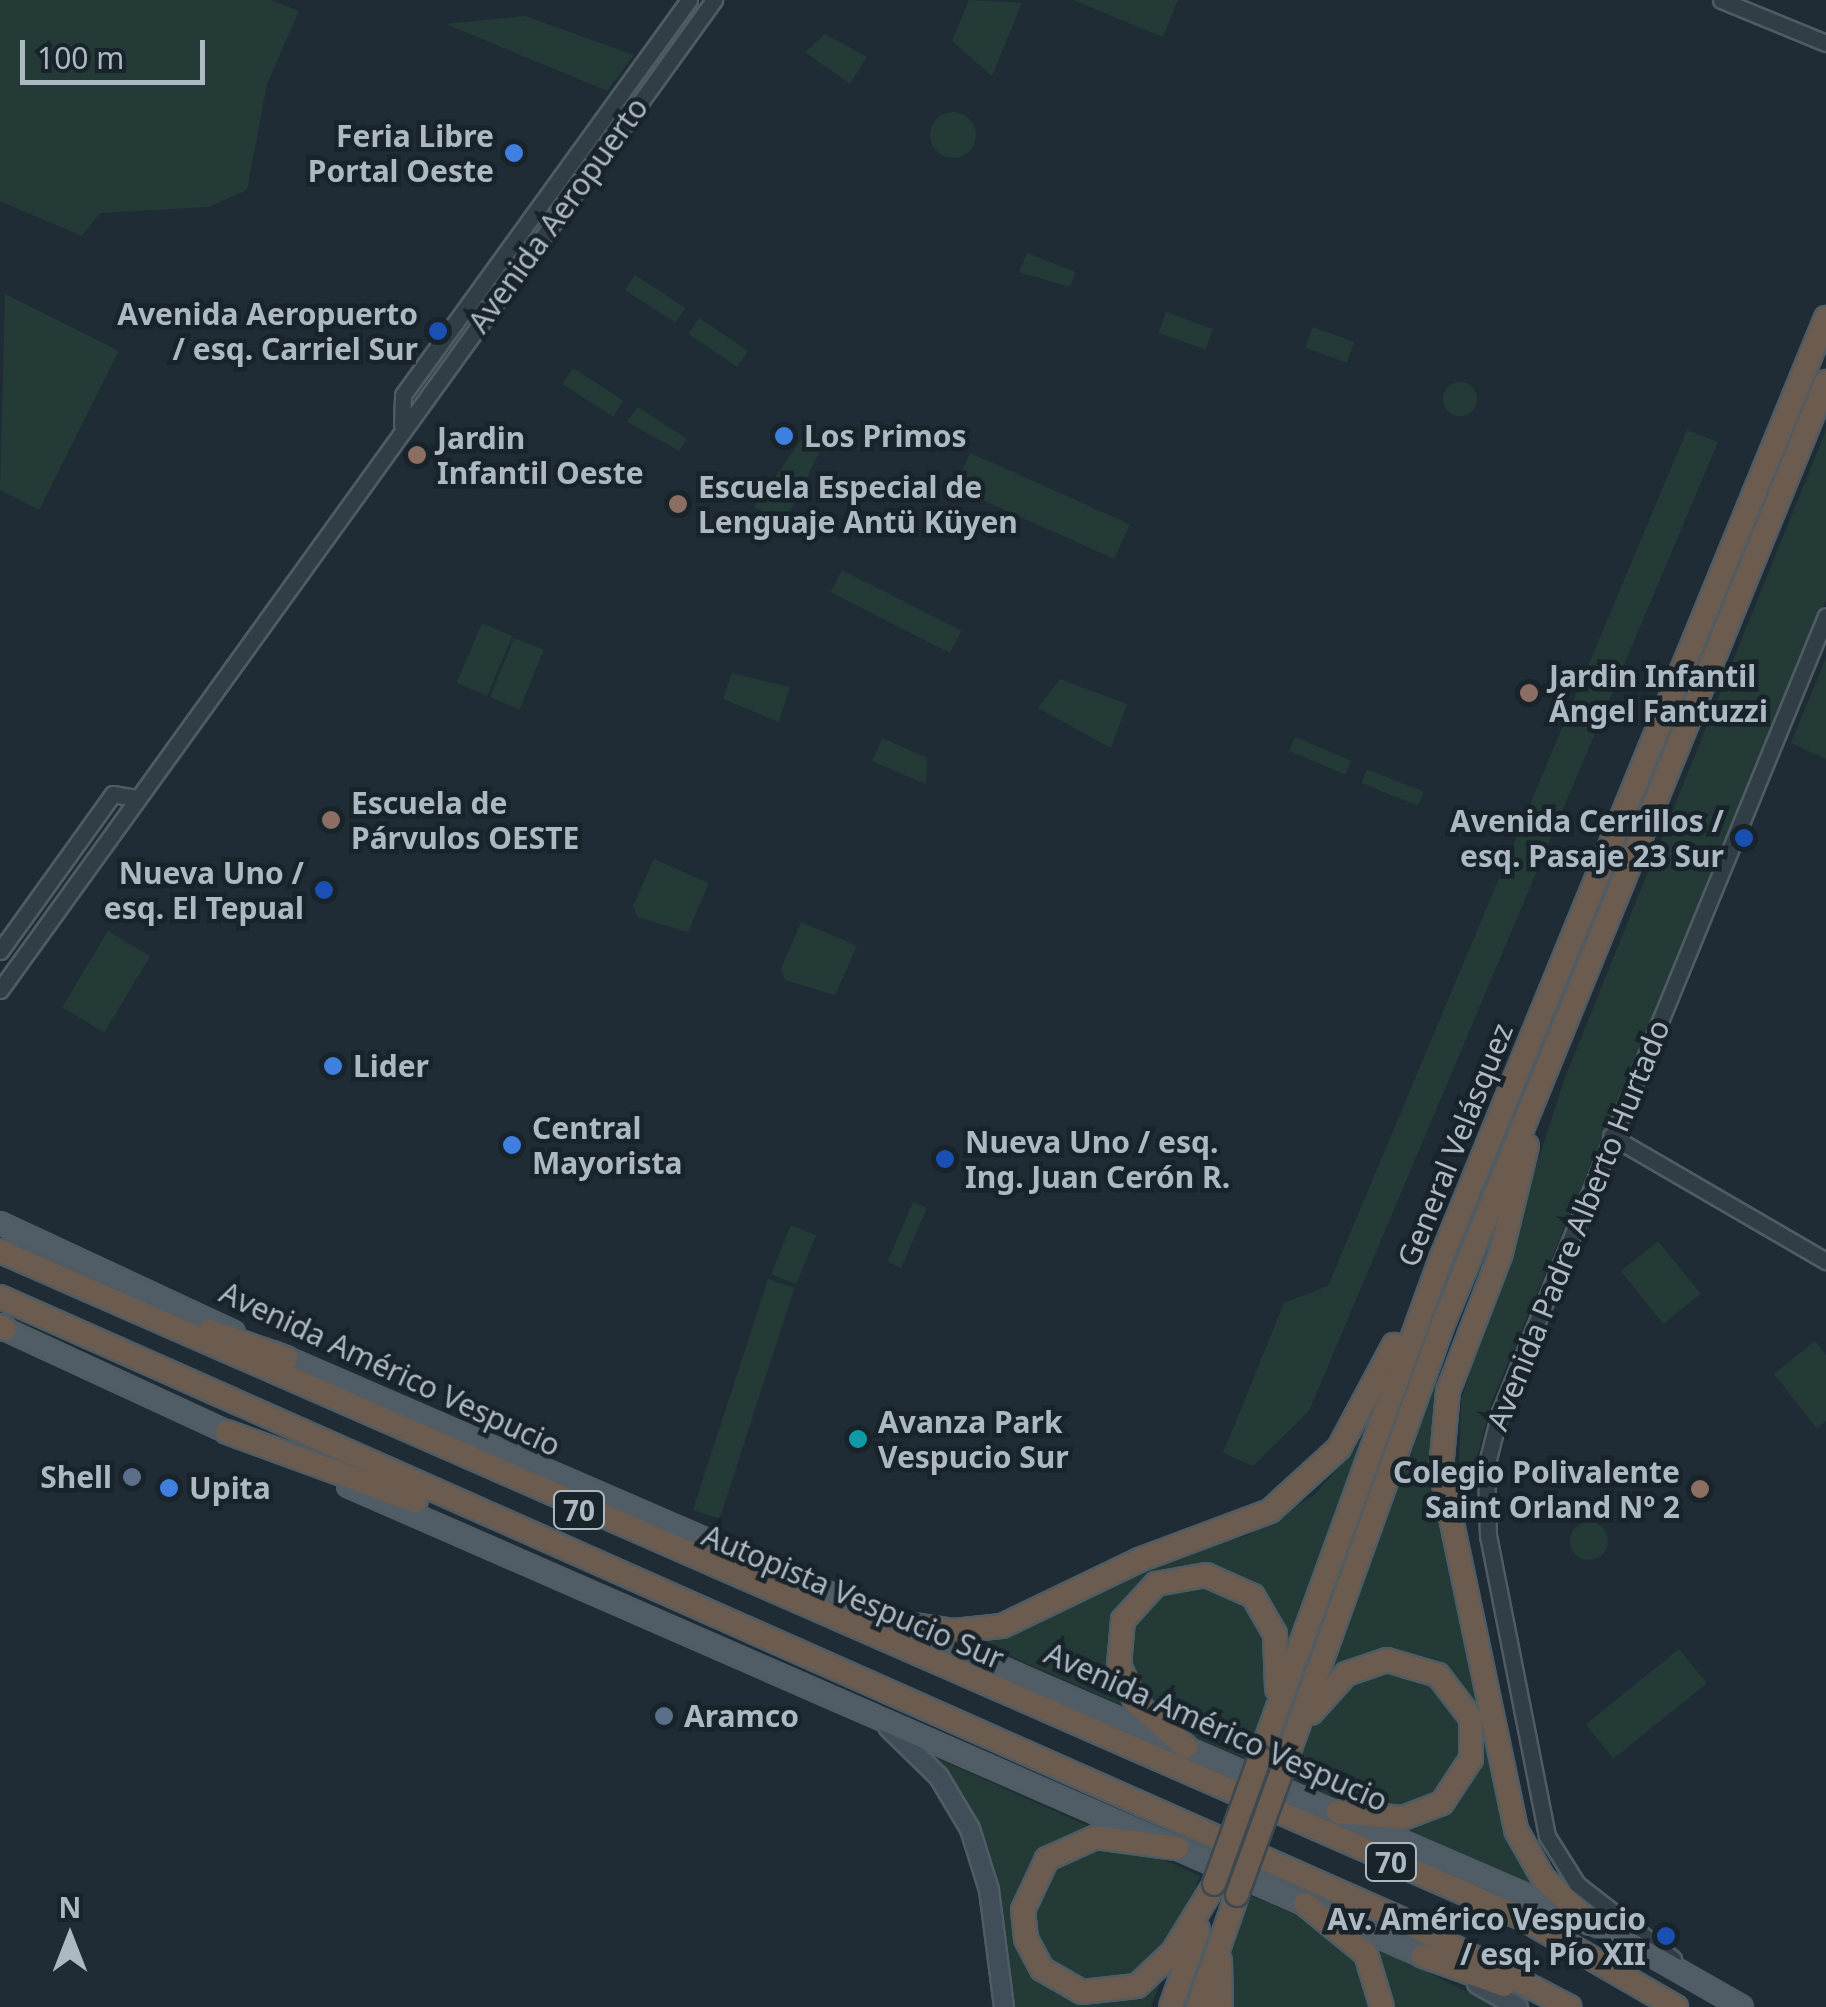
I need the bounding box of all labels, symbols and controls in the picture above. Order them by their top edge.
scale bar [25,20,210,82]
text: 100 m [37,37,124,78]
street label: Avenida Aeropuerto [461,90,655,340]
place label: Feria Libre Portal Oeste [308,118,494,188]
marker: Feria Libre Portal Oeste [503,142,525,164]
place label: Avenida Aeropuerto / esq. Carriel Sur [117,296,418,366]
marker: Avenida Aeropuerto / esq. Carriel Sur [427,320,449,342]
place label: Los Primos [804,418,966,454]
place label: Jardin Infantil Oeste [437,420,644,490]
marker: Los Primos [773,425,795,447]
marker: Jardin Infantil Oeste [406,444,428,466]
place label: Escuela Especial de Lenguaje Antü Küyen [698,469,1018,540]
marker: Escuela Especial de Lenguaje Antü Küyen [667,493,689,515]
place label: Jardin Infantil Ángel Fantuzzi [1549,658,1768,728]
marker: Jardin Infantil Ángel Fantuzzi [1518,682,1540,704]
place label: Escuela de Párvulos OESTE [351,785,579,856]
place label: Avenida Cerrillos / esq. Pasaje 23 Sur [1450,803,1724,874]
marker: Escuela de Párvulos OESTE [320,809,342,831]
marker: Avenida Cerrillos / esq. Pasaje 23 Sur [1733,827,1755,849]
place label: Nueva Uno / esq. El Tepual [104,855,304,926]
marker: Nueva Uno / esq. El Tepual [313,879,335,901]
street label: Avenida Padre Alberto Hurtado [1479,1015,1677,1435]
street label: General Velásquez [1390,1018,1520,1272]
place label: Lider [353,1048,429,1084]
marker: Lider [322,1055,344,1077]
place label: Central Mayorista [532,1110,683,1180]
place label: Nueva Uno / esq. Ing. Juan Cerón R. [965,1124,1230,1194]
marker: Central Mayorista [501,1134,523,1156]
marker: Nueva Uno / esq. Ing. Juan Cerón R. [934,1148,956,1170]
street label: Avenida Américo Vespucio [214,1274,566,1464]
place label: Avanza Park Vespucio Sur [878,1404,1069,1474]
marker: Avanza Park Vespucio Sur [847,1428,869,1450]
place label: Colegio Polivalente Saint Orland Nº 2 [1393,1454,1680,1524]
place label: Shell [40,1459,112,1495]
marker: Shell [121,1466,143,1488]
place label: Upita [189,1470,271,1506]
marker: Upita [158,1477,180,1499]
marker: Colegio Polivalente Saint Orland Nº 2 [1689,1478,1711,1500]
road number: 70 [552,1487,606,1533]
street label: Autopista Vespucio Sur [697,1517,1009,1677]
street label: Avenida Américo Vespucio [1039,1635,1393,1819]
place label: Aramco [684,1698,799,1734]
marker: Aramco [653,1705,675,1727]
road number: 70 [1364,1839,1418,1885]
north arrow [20,1887,120,1987]
text: N [59,1888,81,1926]
place label: Av. Américo Vespucio / esq. Pío XII [1327,1901,1646,1972]
marker: Av. Américo Vespucio / esq. Pío XII [1655,1925,1677,1947]

